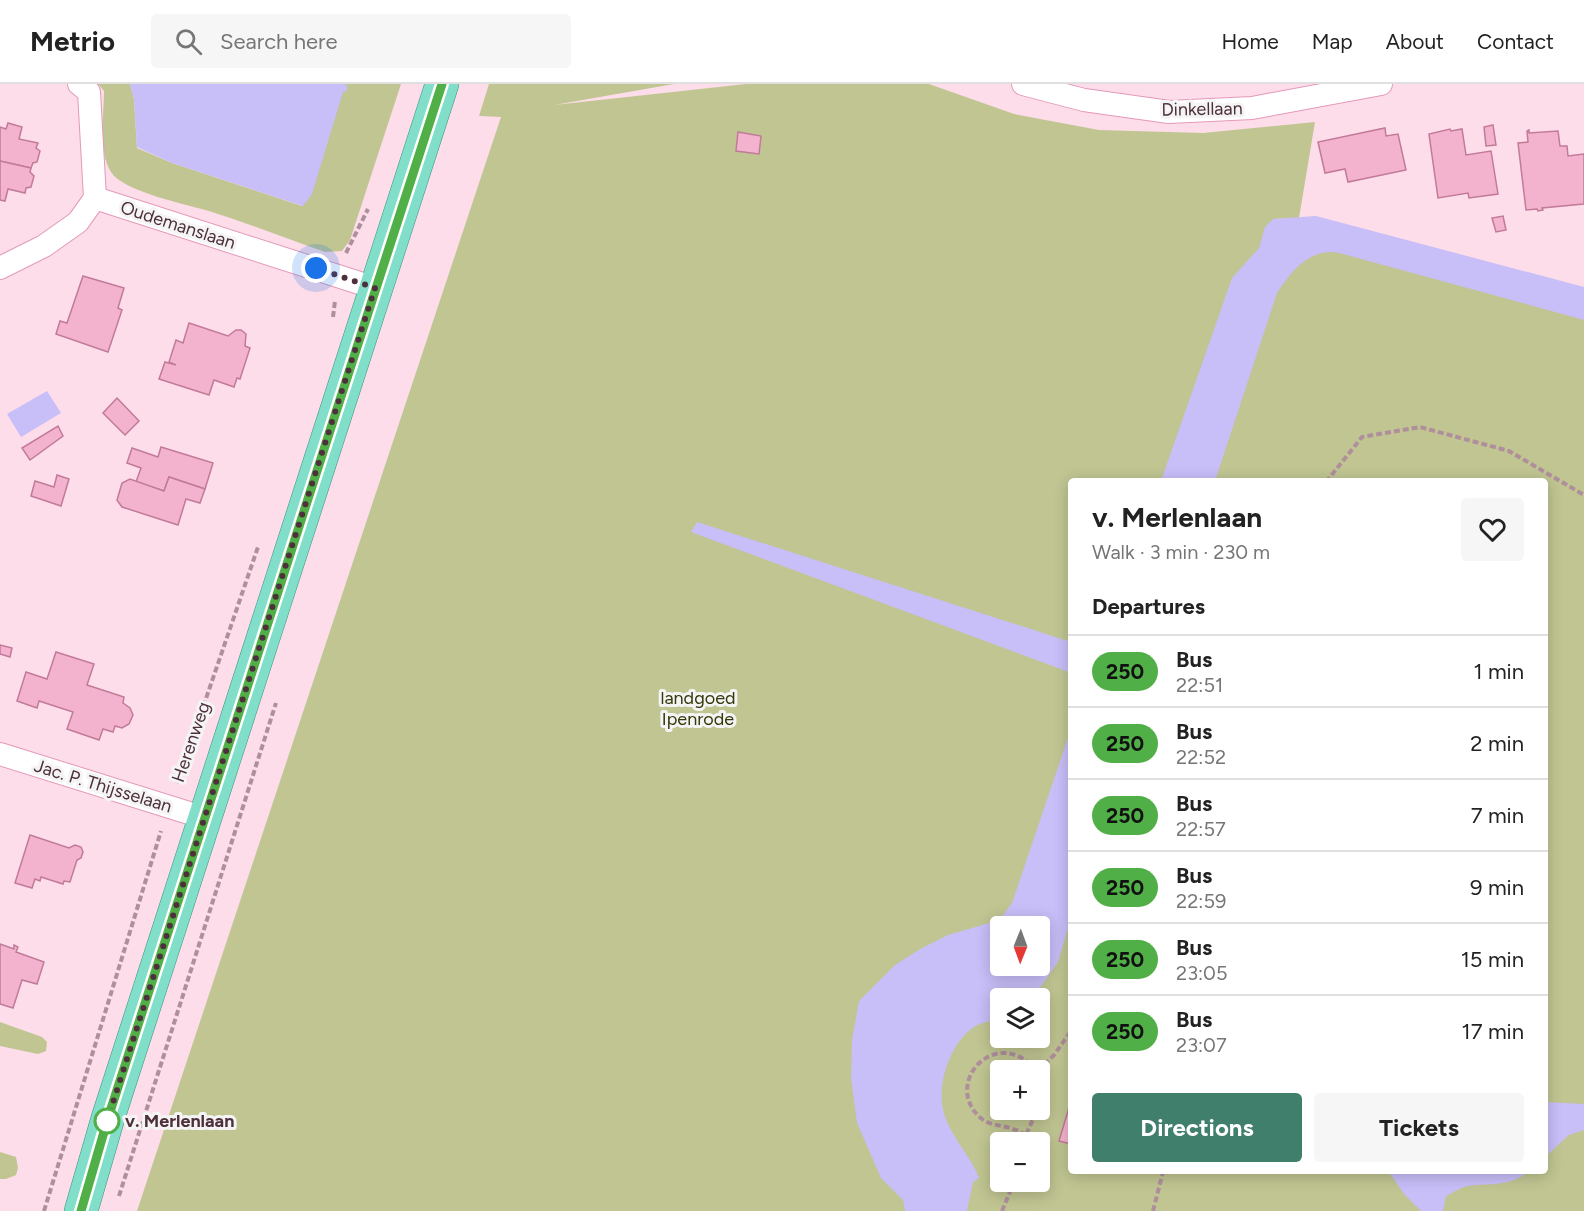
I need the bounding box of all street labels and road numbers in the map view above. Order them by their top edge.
street label: Dinkellaan [1161,97,1243,121]
street label: Oudemanslaan [118,196,238,254]
street label: Herenweg [167,699,215,785]
street label: Jac. P. Thijsselaan [31,755,175,817]

